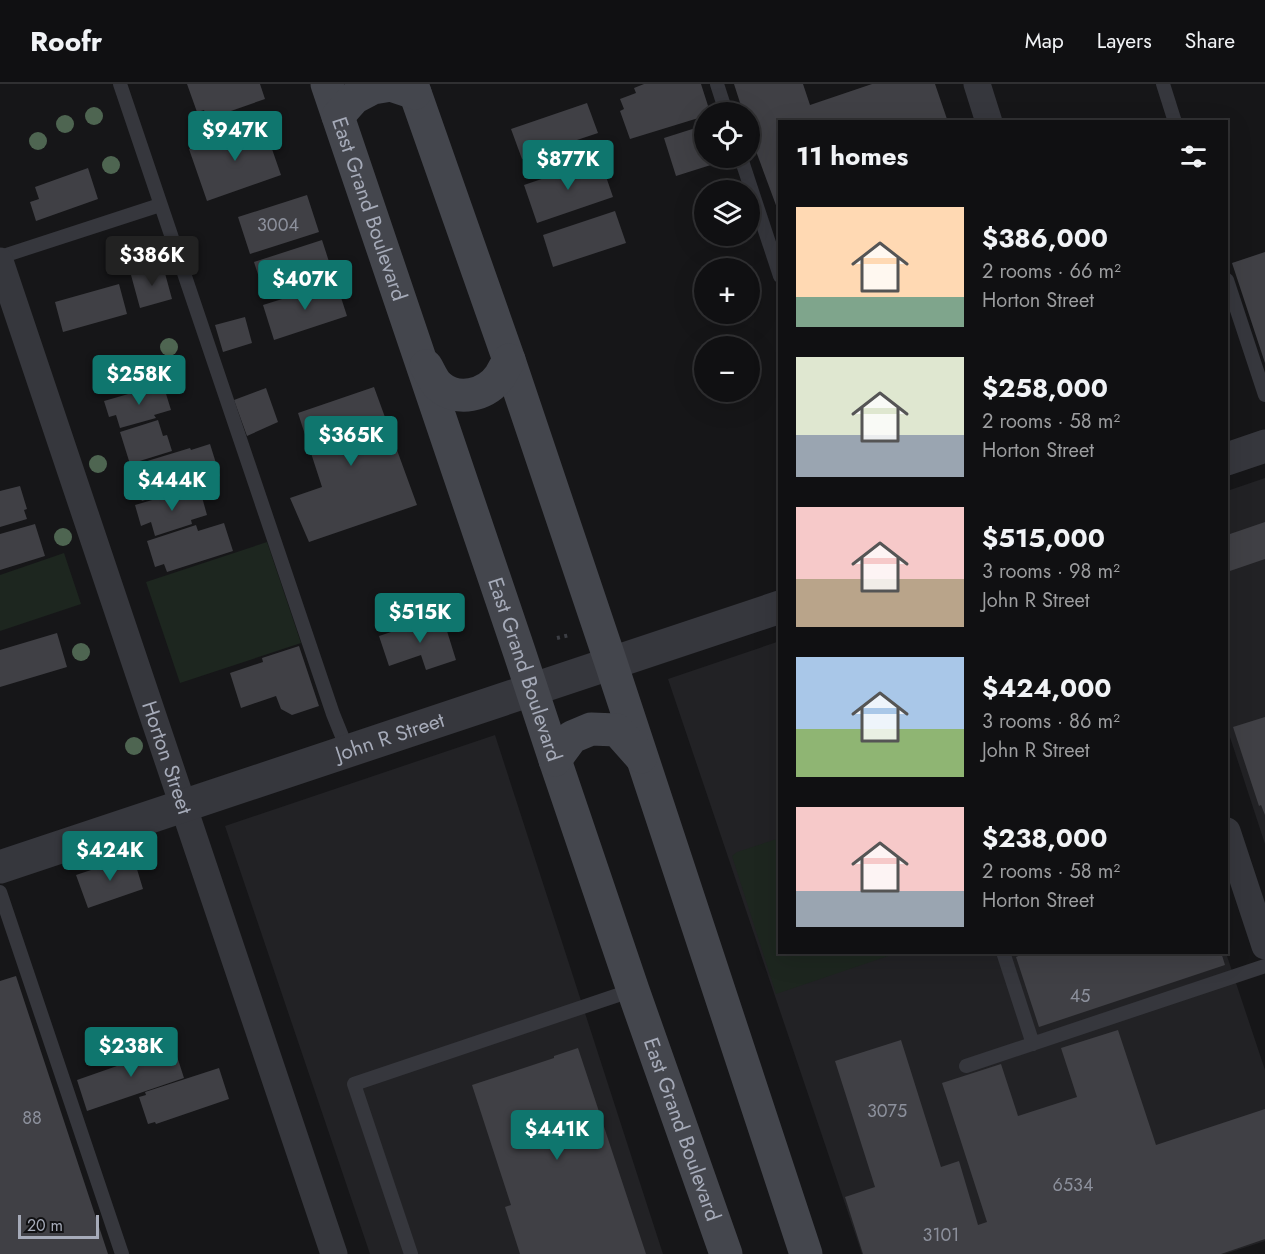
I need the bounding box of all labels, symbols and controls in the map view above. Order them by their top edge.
text: Roofr [30,21,102,62]
text: Map [1025,26,1064,56]
text: Layers [1097,26,1152,56]
text: Share [1185,26,1235,56]
map controls [694,102,760,402]
button: locate [694,102,760,168]
pin: $947K [193,111,277,162]
street label: East Grand Boulevard [324,113,414,305]
text: $947K [202,116,268,145]
text: 11 homes [796,137,908,175]
pin: $877K [526,140,610,191]
icon: filters [1177,140,1210,173]
text: $877K [537,145,599,174]
button: layers [694,180,760,246]
house number: 3004 [257,212,299,238]
text: $386,000 [982,219,1108,257]
icon: home [844,231,916,303]
pin: $386K [110,236,194,287]
text: $386K [120,241,184,270]
text: 2 rooms · 66 m² [982,257,1121,286]
button: + [694,258,760,324]
pin: $407K [263,260,347,311]
text: $407K [272,265,338,294]
text: Horton Street [982,286,1094,315]
button: − [694,336,760,402]
pin: $258K [97,355,181,406]
text: $258K [107,360,171,389]
text: $258,000 [982,369,1108,407]
icon: home [844,381,916,453]
text: 2 rooms · 58 m² [982,407,1120,436]
pin: $365K [309,416,393,467]
text: $365K [318,421,384,450]
text: Horton Street [982,436,1094,465]
pin: $444K [130,461,214,512]
text: $444K [138,466,206,495]
text: $515,000 [982,519,1105,557]
icon: home [844,531,916,603]
text: 3 rooms · 98 m² [982,557,1120,586]
street label: East Grand Boulevard [480,573,570,766]
text: John R Street [982,586,1090,615]
pin: $515K [378,593,462,644]
text: $515K [389,598,451,627]
text: $424,000 [982,669,1112,707]
icon: home [844,681,916,753]
street label: Horton Street [134,697,200,818]
street label: John R Street [329,705,448,770]
text: 3 rooms · 86 m² [982,707,1120,736]
text: John R Street [982,736,1090,765]
text: $238,000 [982,819,1107,857]
pin: $424K [68,831,152,882]
icon: home [844,831,916,903]
text: $424K [76,836,144,865]
text: 2 rooms · 58 m² [982,857,1120,886]
text: Horton Street [982,886,1094,915]
house number: 45 [1070,983,1090,1009]
pin: $238K [89,1027,173,1078]
text: $238K [99,1032,163,1061]
street label: East Grand Boulevard [636,1034,728,1225]
house number: 3075 [867,1098,907,1124]
house number: 88 [22,1105,42,1131]
pin: $441K [515,1110,599,1161]
text: $441K [525,1115,589,1144]
house number: 6534 [1053,1172,1093,1198]
scale bar [18,1212,99,1240]
text: 20 m [27,1214,63,1237]
house number: 3101 [923,1222,959,1248]

